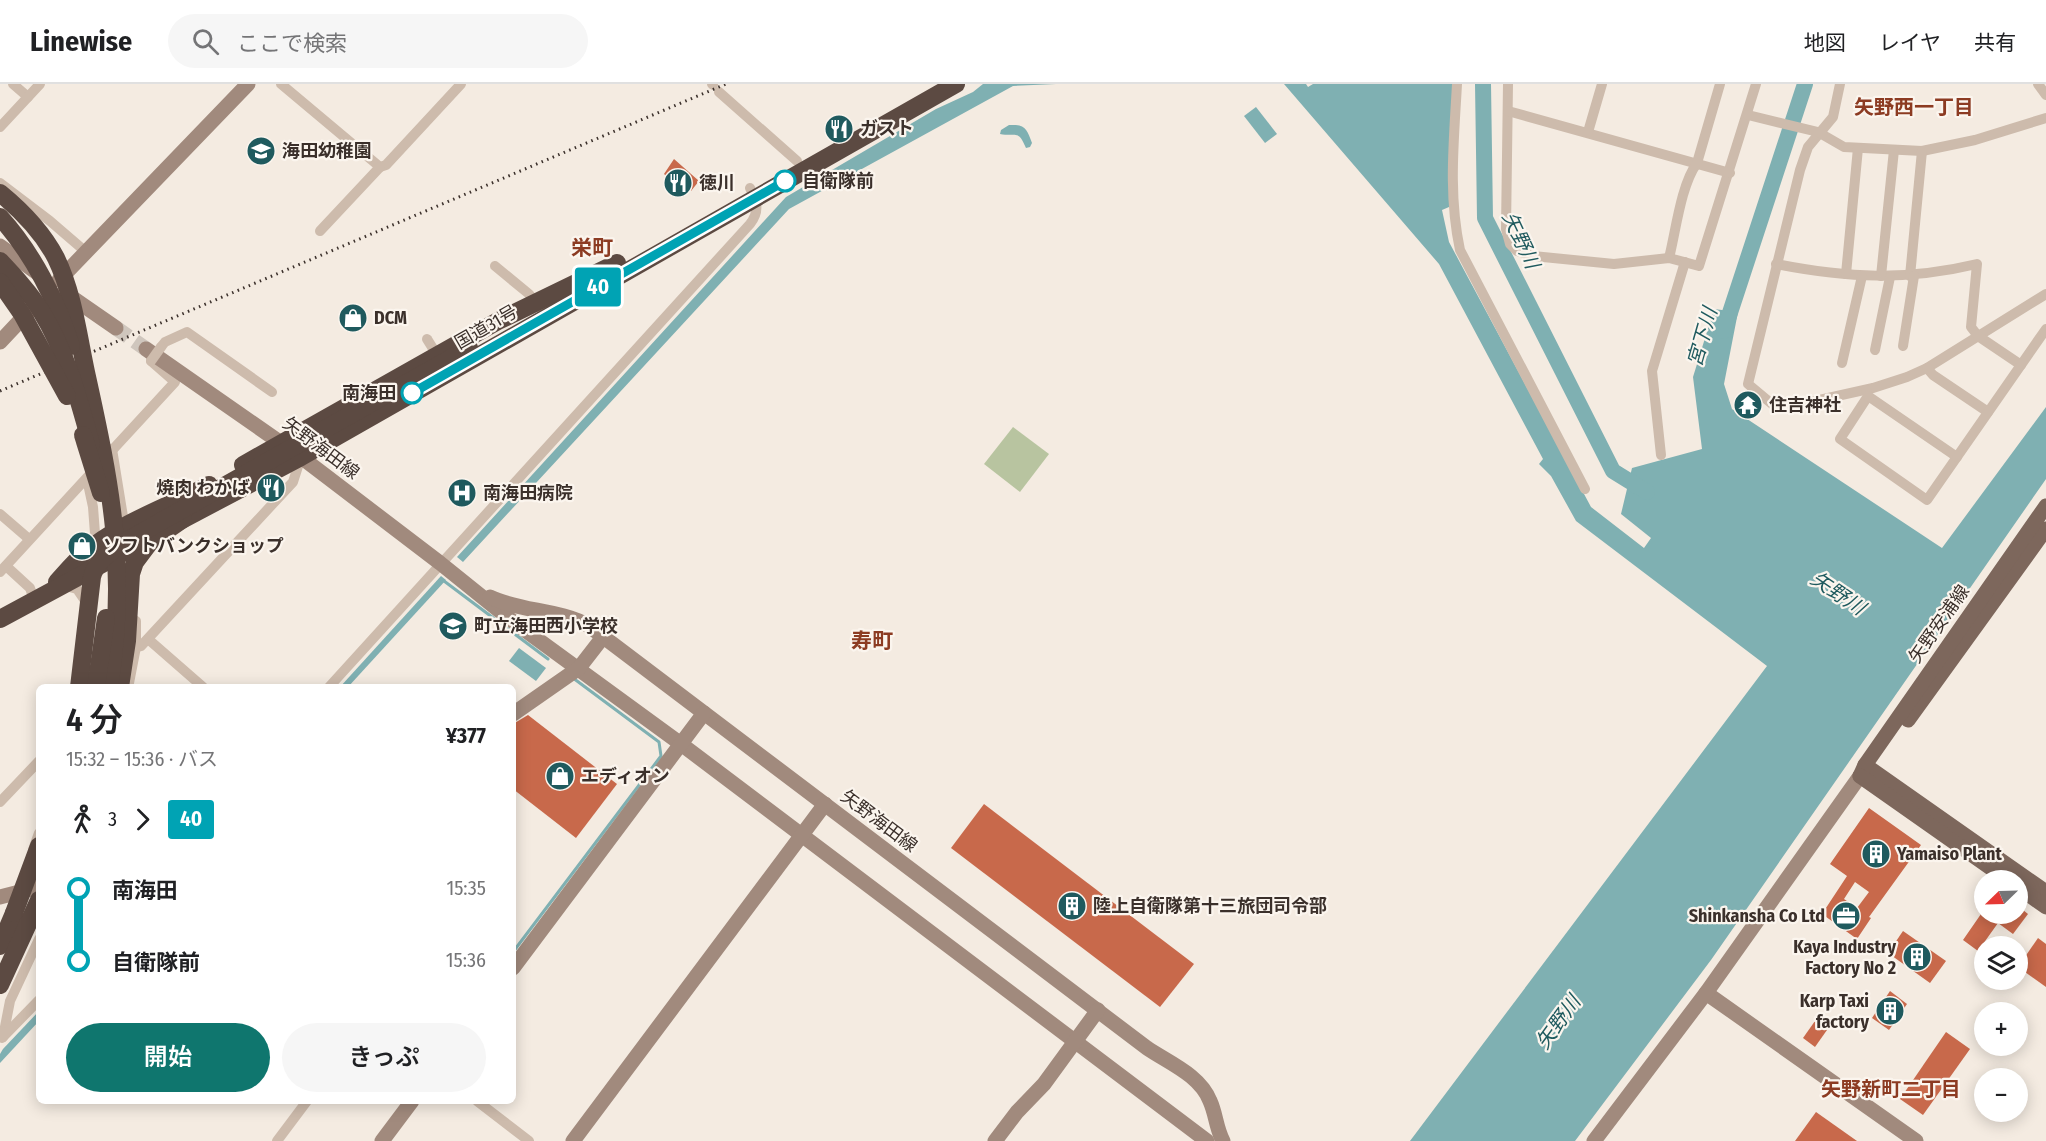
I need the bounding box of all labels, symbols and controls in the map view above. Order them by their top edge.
search box [168,14,588,68]
text: Linewise [30,25,132,58]
icon: search [189,25,222,58]
text: ここで検索 [237,30,347,57]
text: 地図 [1804,30,1846,56]
text: レイヤ [1879,30,1941,56]
text: 共有 [1974,30,2016,56]
district label: 矢野西一丁目 [1854,95,1974,119]
restaurant icon: ガスト [823,113,855,145]
place label: ガスト [860,118,914,140]
school or university icon: 海田幼稚園 [245,135,277,167]
place label: 海田幼稚園 [282,140,372,162]
restaurant icon: 徳川 [662,167,694,199]
marker: 自衛隊前 [774,170,796,192]
place label: 自衛隊前 [802,170,874,192]
place label: 徳川 [699,172,735,194]
water label: 矢野川 [1497,208,1545,274]
district label: 栄町 [571,235,613,261]
line badge: 40 [571,268,625,306]
text: 40 [587,274,609,300]
street label: 国道31号 [451,300,521,354]
shop icon: DCM [337,302,369,334]
water label: 宮下川 [1682,303,1722,369]
place label: DCM [374,307,407,329]
place label: 南海田 [342,382,396,404]
marker: 南海田 [401,382,423,404]
temple icon: 住吉神社 [1732,389,1764,421]
place label: 住吉神社 [1769,394,1841,416]
street label: 矢野海田線 [278,412,364,484]
restaurant icon: 焼肉 わかば [255,472,287,504]
place label: 焼肉 わかば [156,477,250,499]
hospital icon: 南海田病院 [446,477,478,509]
place label: 南海田病院 [483,482,573,504]
shop icon: ソフトバンクショップ [66,530,98,562]
place label: ソフトバンクショップ [103,535,284,557]
water label: 矢野川 [1806,566,1871,621]
street label: 矢野安浦線 [1904,581,1974,667]
school or university icon: 町立海田西小学校 [437,610,469,642]
place label: 町立海田西小学校 [474,615,618,637]
district label: 寿町 [851,628,893,654]
text: 4 分 [66,700,123,740]
text: ¥377 [446,722,486,749]
text: 15:32 – 15:36 · バス [66,747,218,771]
shop icon: エディオン [544,760,576,792]
place label: エディオン [581,765,670,787]
street label: 矢野海田線 [836,785,922,857]
icon: walk [66,803,99,836]
icon: forward [126,803,159,836]
text: 40 [180,806,202,832]
text: 3 [108,807,117,831]
building icon: Yamaiso Plant [1860,838,1892,870]
place label: Yamaiso Plant [1896,843,2003,865]
north arrow [1974,870,2028,924]
map controls [1974,870,2028,1122]
text: 15:35 [446,876,486,900]
text: 南海田 [112,877,178,904]
building icon: 陸上自衛隊第十三旅団司令部 [1056,890,1088,922]
place label: 陸上自衛隊第十三旅団司令部 [1093,895,1327,917]
office icon: Shinkansha Co Ltd [1830,900,1862,932]
place label: Shinkansha Co Ltd [1689,905,1825,927]
place label: Kaya Industry Factory No 2 [1793,936,1896,979]
button: layers [1974,936,2028,990]
building icon: Kaya Industry Factory No 2 [1901,941,1933,973]
text: 15:36 [446,948,486,972]
text: 自衛隊前 [112,949,200,976]
water label: 矢野川 [1531,989,1587,1053]
place label: Karp Taxi factory [1800,990,1869,1033]
building icon: Karp Taxi factory [1874,995,1906,1027]
button: + [1974,1002,2028,1056]
button: 開始 [66,1023,270,1092]
button: きっぷ [282,1023,486,1092]
button: − [1974,1068,2028,1122]
district label: 矢野新町二丁目 [1821,1077,1961,1101]

